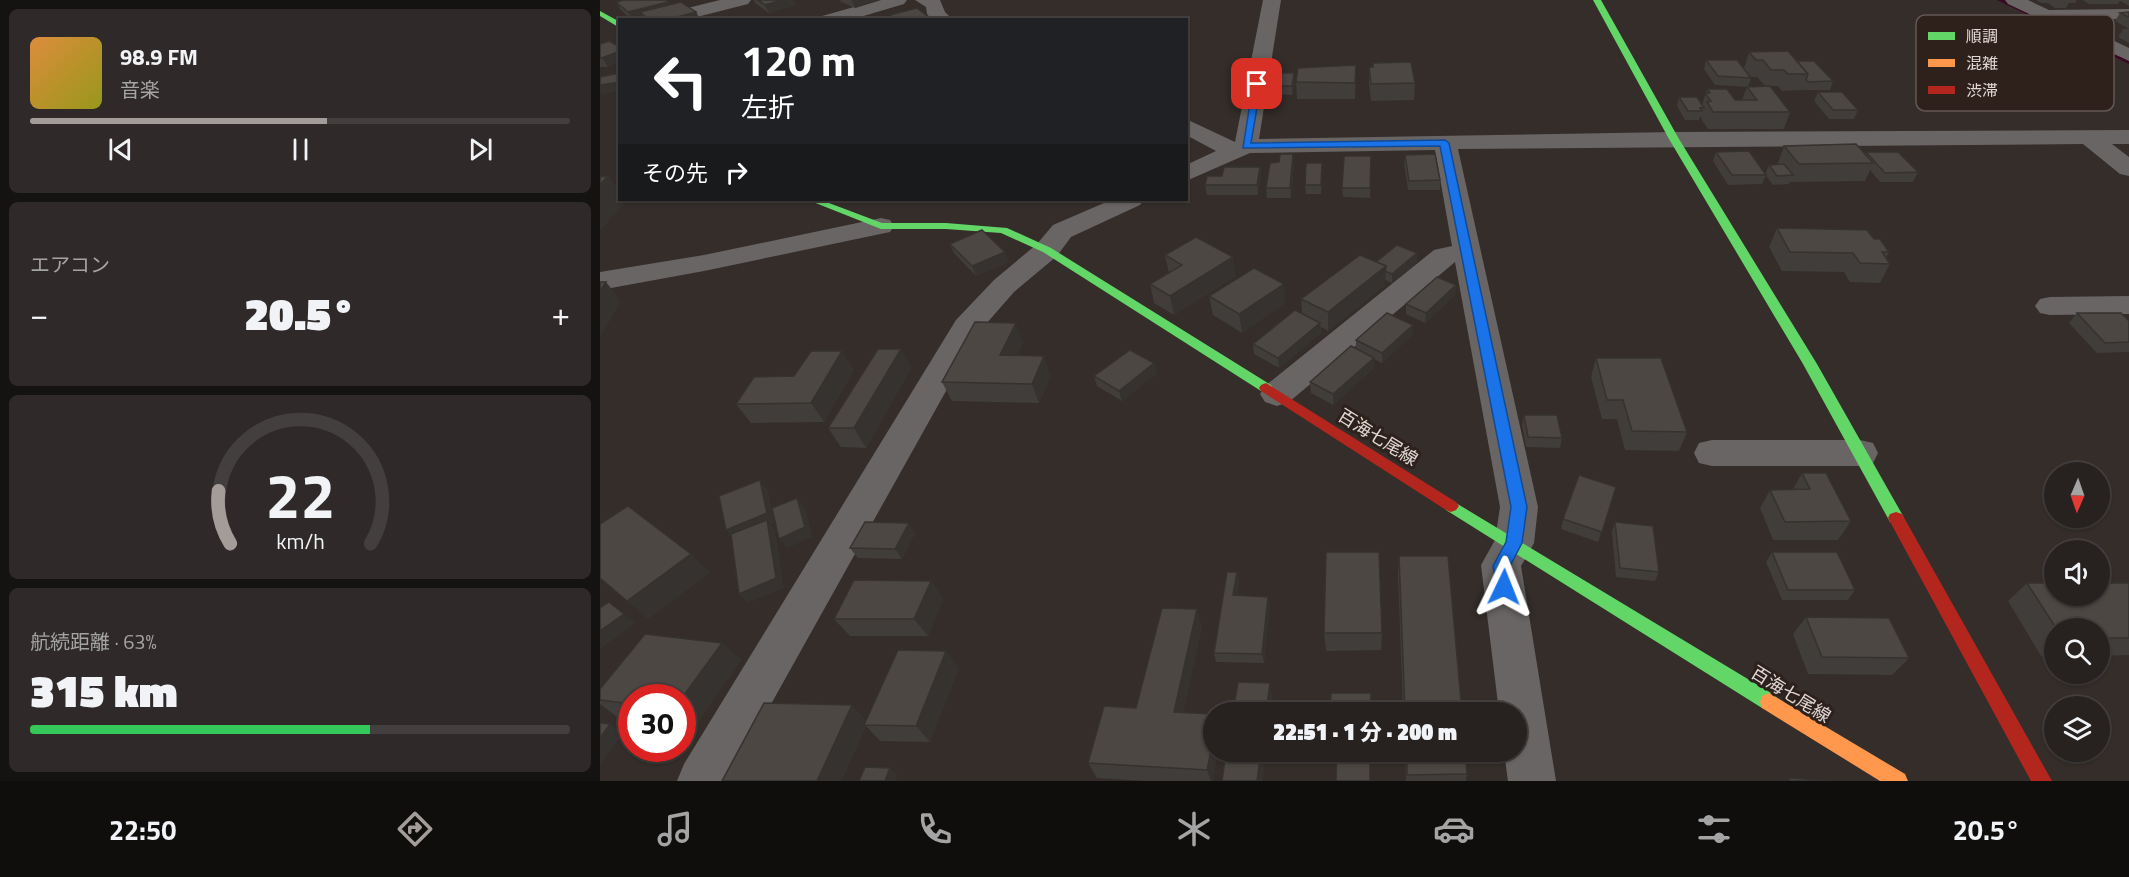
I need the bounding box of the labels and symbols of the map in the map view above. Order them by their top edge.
legend [1916,15,2114,111]
text: 順調 [1966,24,1998,48]
text: 混雑 [1966,51,1998,75]
pin [1231,58,1282,109]
text: 渋滞 [1966,78,1998,102]
street label: 百海七尾線 [1333,402,1423,472]
north arrow [2044,462,2110,528]
position arrow [1472,555,1536,619]
street label: 百海七尾線 [1746,659,1836,729]
speed limit sign: 30 [618,684,696,762]

